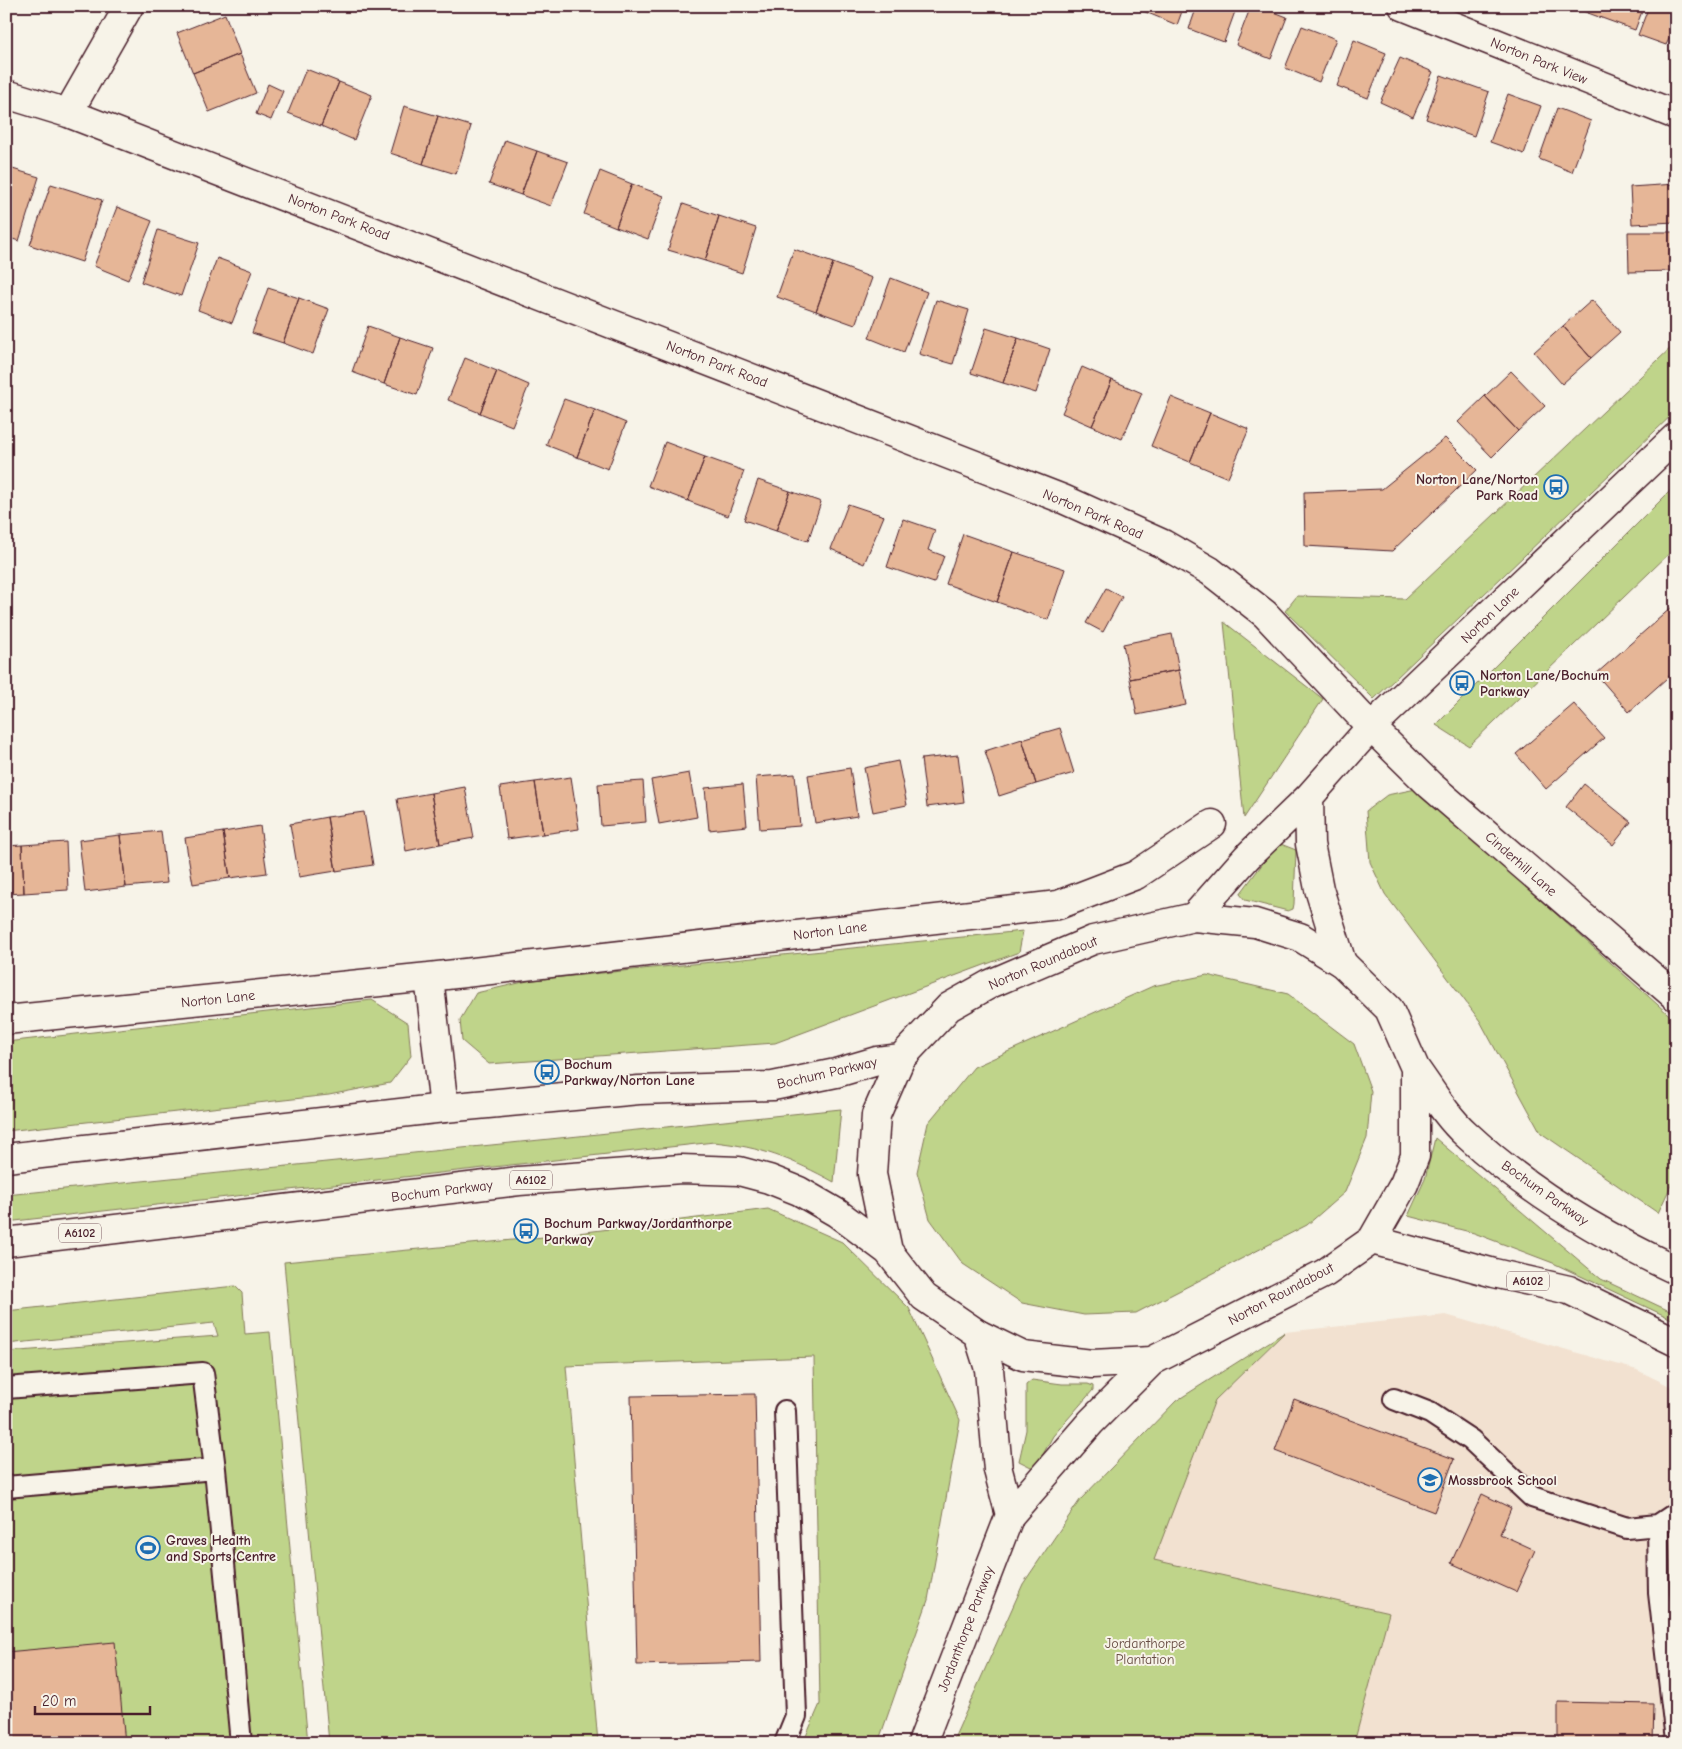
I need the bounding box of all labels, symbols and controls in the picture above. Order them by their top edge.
street label: Norton Park View [1488,34,1591,88]
street label: Norton Park Road [286,190,392,244]
street label: Norton Park Road [664,337,770,391]
place label: Norton Lane/Norton Park Road [1416,471,1538,504]
bus stop icon: Norton Lane/Norton Park Road [1543,474,1569,500]
street label: Norton Park Road [1040,485,1146,543]
street label: Norton Lane [1457,583,1523,647]
place label: Norton Lane/Bochum Parkway [1480,667,1609,700]
bus stop icon: Norton Lane/Bochum Parkway [1449,670,1475,696]
street label: Cinderhill Lane [1482,828,1560,900]
street label: Norton Lane [792,918,868,944]
street label: Norton Roundabout [986,932,1101,994]
street label: Norton Lane [180,987,256,1011]
street label: Bochum Parkway [775,1053,879,1093]
place label: Bochum Parkway/Norton Lane [564,1056,695,1089]
bus stop icon: Bochum Parkway/Norton Lane [534,1059,560,1085]
street label: Bochum Parkway [1498,1157,1592,1230]
road number: A6102 [510,1170,552,1190]
street label: Bochum Parkway [390,1176,494,1206]
place label: Bochum Parkway/Jordanthorpe Parkway [544,1215,732,1248]
bus stop icon: Bochum Parkway/Jordanthorpe Parkway [513,1218,539,1244]
road number: A6102 [59,1224,101,1242]
street label: Norton Roundabout [1225,1259,1337,1329]
road number: A6102 [1507,1272,1549,1290]
school or university icon: Mossbrook School [1417,1467,1443,1493]
place label: Mossbrook School [1448,1472,1557,1489]
place label: Graves Health and Sports Centre [166,1532,276,1565]
sports icon: Graves Health and Sports Centre [135,1535,161,1561]
street label: Jordanthorpe Parkway [934,1563,998,1694]
park label: Jordanthorpe Plantation [1105,1635,1185,1668]
scale bar [35,1684,150,1716]
text: 20 m [42,1692,76,1710]

